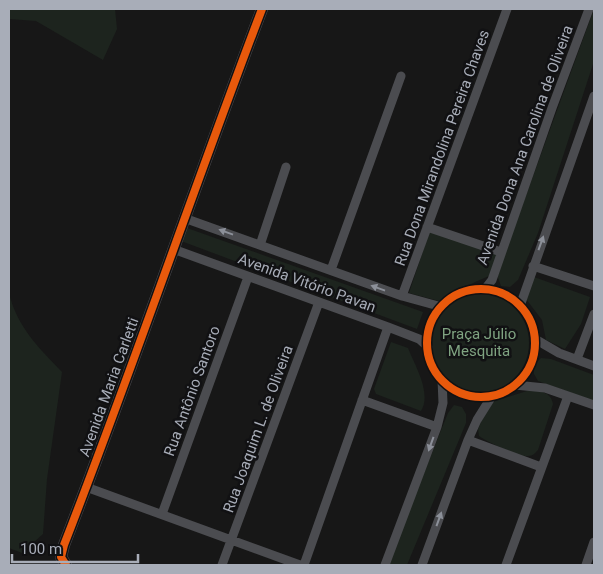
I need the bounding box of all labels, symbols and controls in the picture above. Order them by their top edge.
street label: Avenida Dona Ana Carolina de Oliveira [473,23,577,267]
street label: Rua Dona Mirandolina Pereira Chaves [391,28,493,268]
one-way arrow [218,228,233,235]
one-way arrow [538,235,546,250]
street label: Avenida Vitório Pavan [236,250,378,316]
one-way arrow [371,284,386,291]
street label: Avenida Maria Carletti [75,315,143,459]
street label: Rua Antônio Santoro [160,323,224,459]
park label: Praça Júlio Mesquita [442,325,516,360]
street label: Rua Joaquim L. de Oliveira [219,343,297,515]
one-way arrow [427,436,434,451]
one-way arrow [436,512,443,527]
scale bar [12,532,139,564]
text: 100 m [20,540,62,558]

